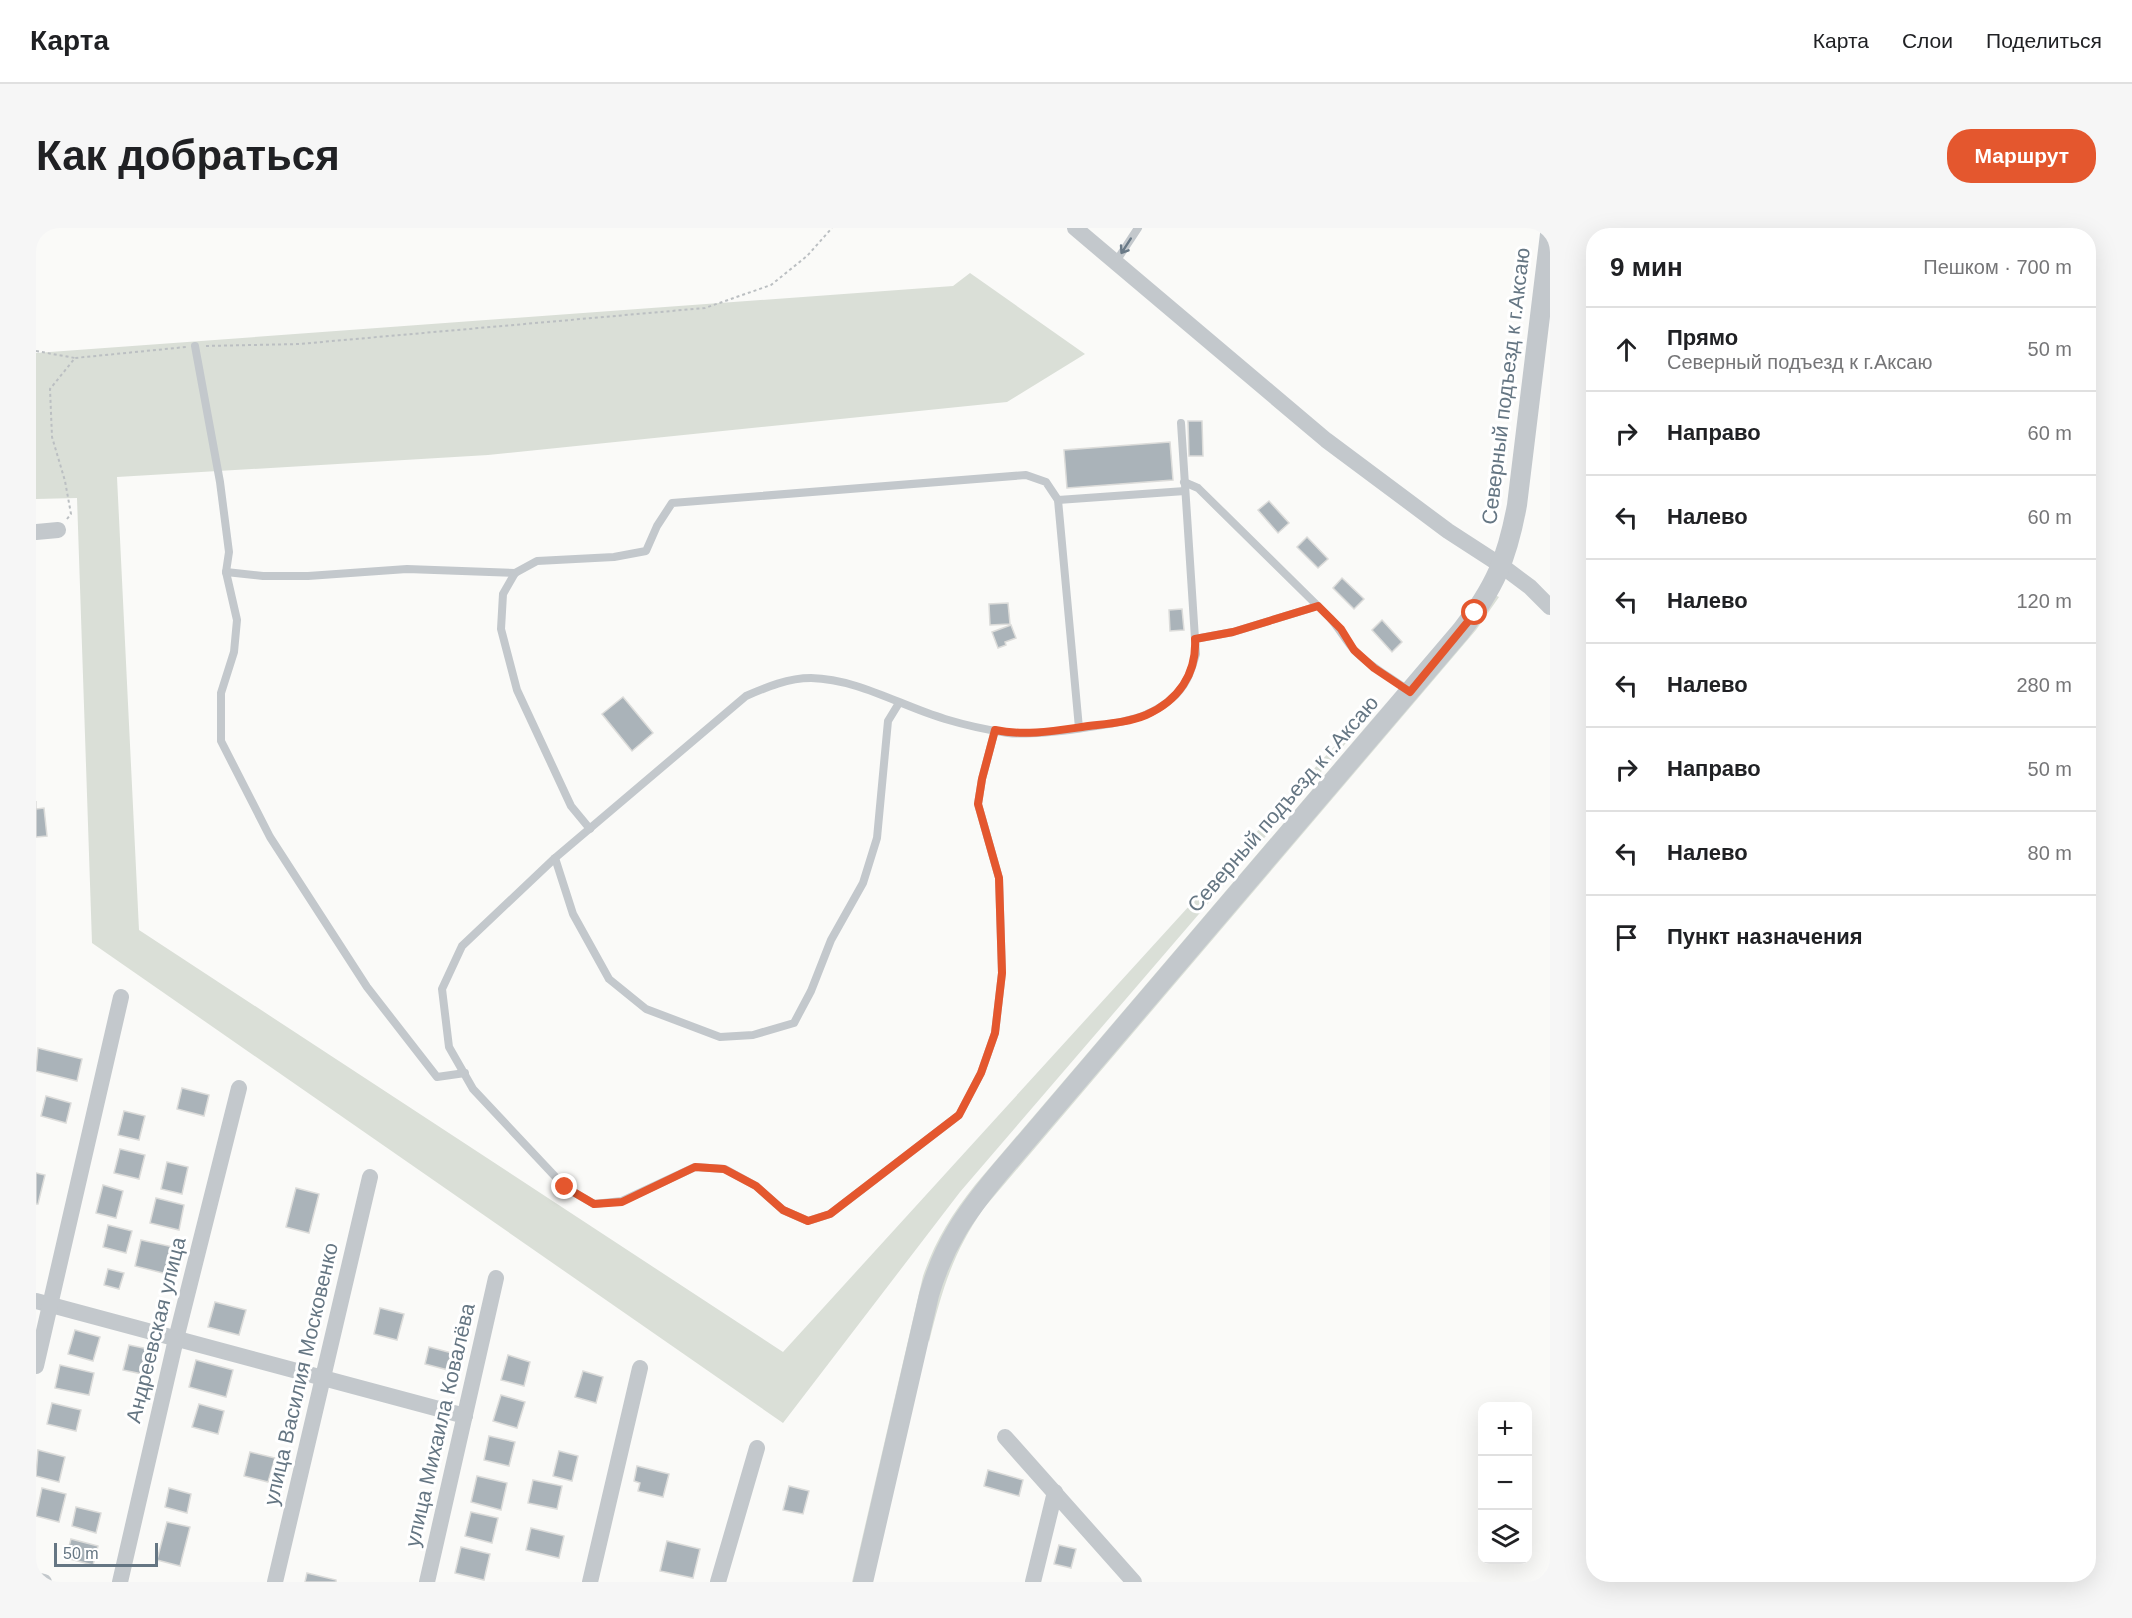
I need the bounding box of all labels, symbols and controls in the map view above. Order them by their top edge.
text: Карта [30,25,109,56]
text: Карта [1813,29,1869,52]
text: Слои [1902,29,1953,52]
text: Поделиться [1986,29,2102,52]
button: Маршрут [1947,129,2096,183]
text: Как добраться [36,132,340,179]
one-way arrow [1120,237,1132,254]
street label: Северный подъезд к г.Аксаю [1477,246,1534,526]
text: 9 мин [1610,252,1683,282]
text: Пешком · 700 m [1923,256,2072,278]
text: Прямо [1667,325,1738,350]
icon: ahead [1610,333,1643,366]
text: 50 m [2028,338,2072,360]
text: Северный подъезд к г.Аксаю [1667,351,1932,373]
icon: right [1610,417,1643,450]
text: Направо [1667,420,1761,445]
text: 60 m [2028,422,2072,444]
icon: left [1610,501,1643,534]
text: Налево [1667,504,1748,529]
text: 60 m [2028,506,2072,528]
icon: left [1610,585,1643,618]
text: Налево [1667,588,1748,613]
text: 120 m [2016,590,2072,612]
route start [1461,599,1487,625]
icon: left [1610,669,1643,702]
text: Налево [1667,672,1748,697]
text: 280 m [2016,674,2072,696]
street label: Северный подъезд к г.Аксаю [1183,691,1383,916]
icon: right [1610,753,1643,786]
text: Направо [1667,756,1761,781]
text: 50 m [2028,758,2072,780]
icon: left [1610,837,1643,870]
text: Налево [1667,840,1748,865]
text: 80 m [2028,842,2072,864]
icon: arrive [1610,921,1643,954]
text: Пункт назначения [1667,924,1863,949]
route end [551,1173,577,1199]
street label: Андреевская улица [121,1234,190,1425]
street label: улица Василия Московенко [259,1240,342,1508]
street label: улица Михаила Ковалёва [400,1301,479,1549]
map controls [1478,1402,1532,1564]
button: + [1478,1402,1532,1456]
button: − [1478,1456,1532,1510]
button: layers [1478,1510,1532,1564]
scale bar [54,1540,158,1568]
text: 50 m [63,1545,99,1562]

